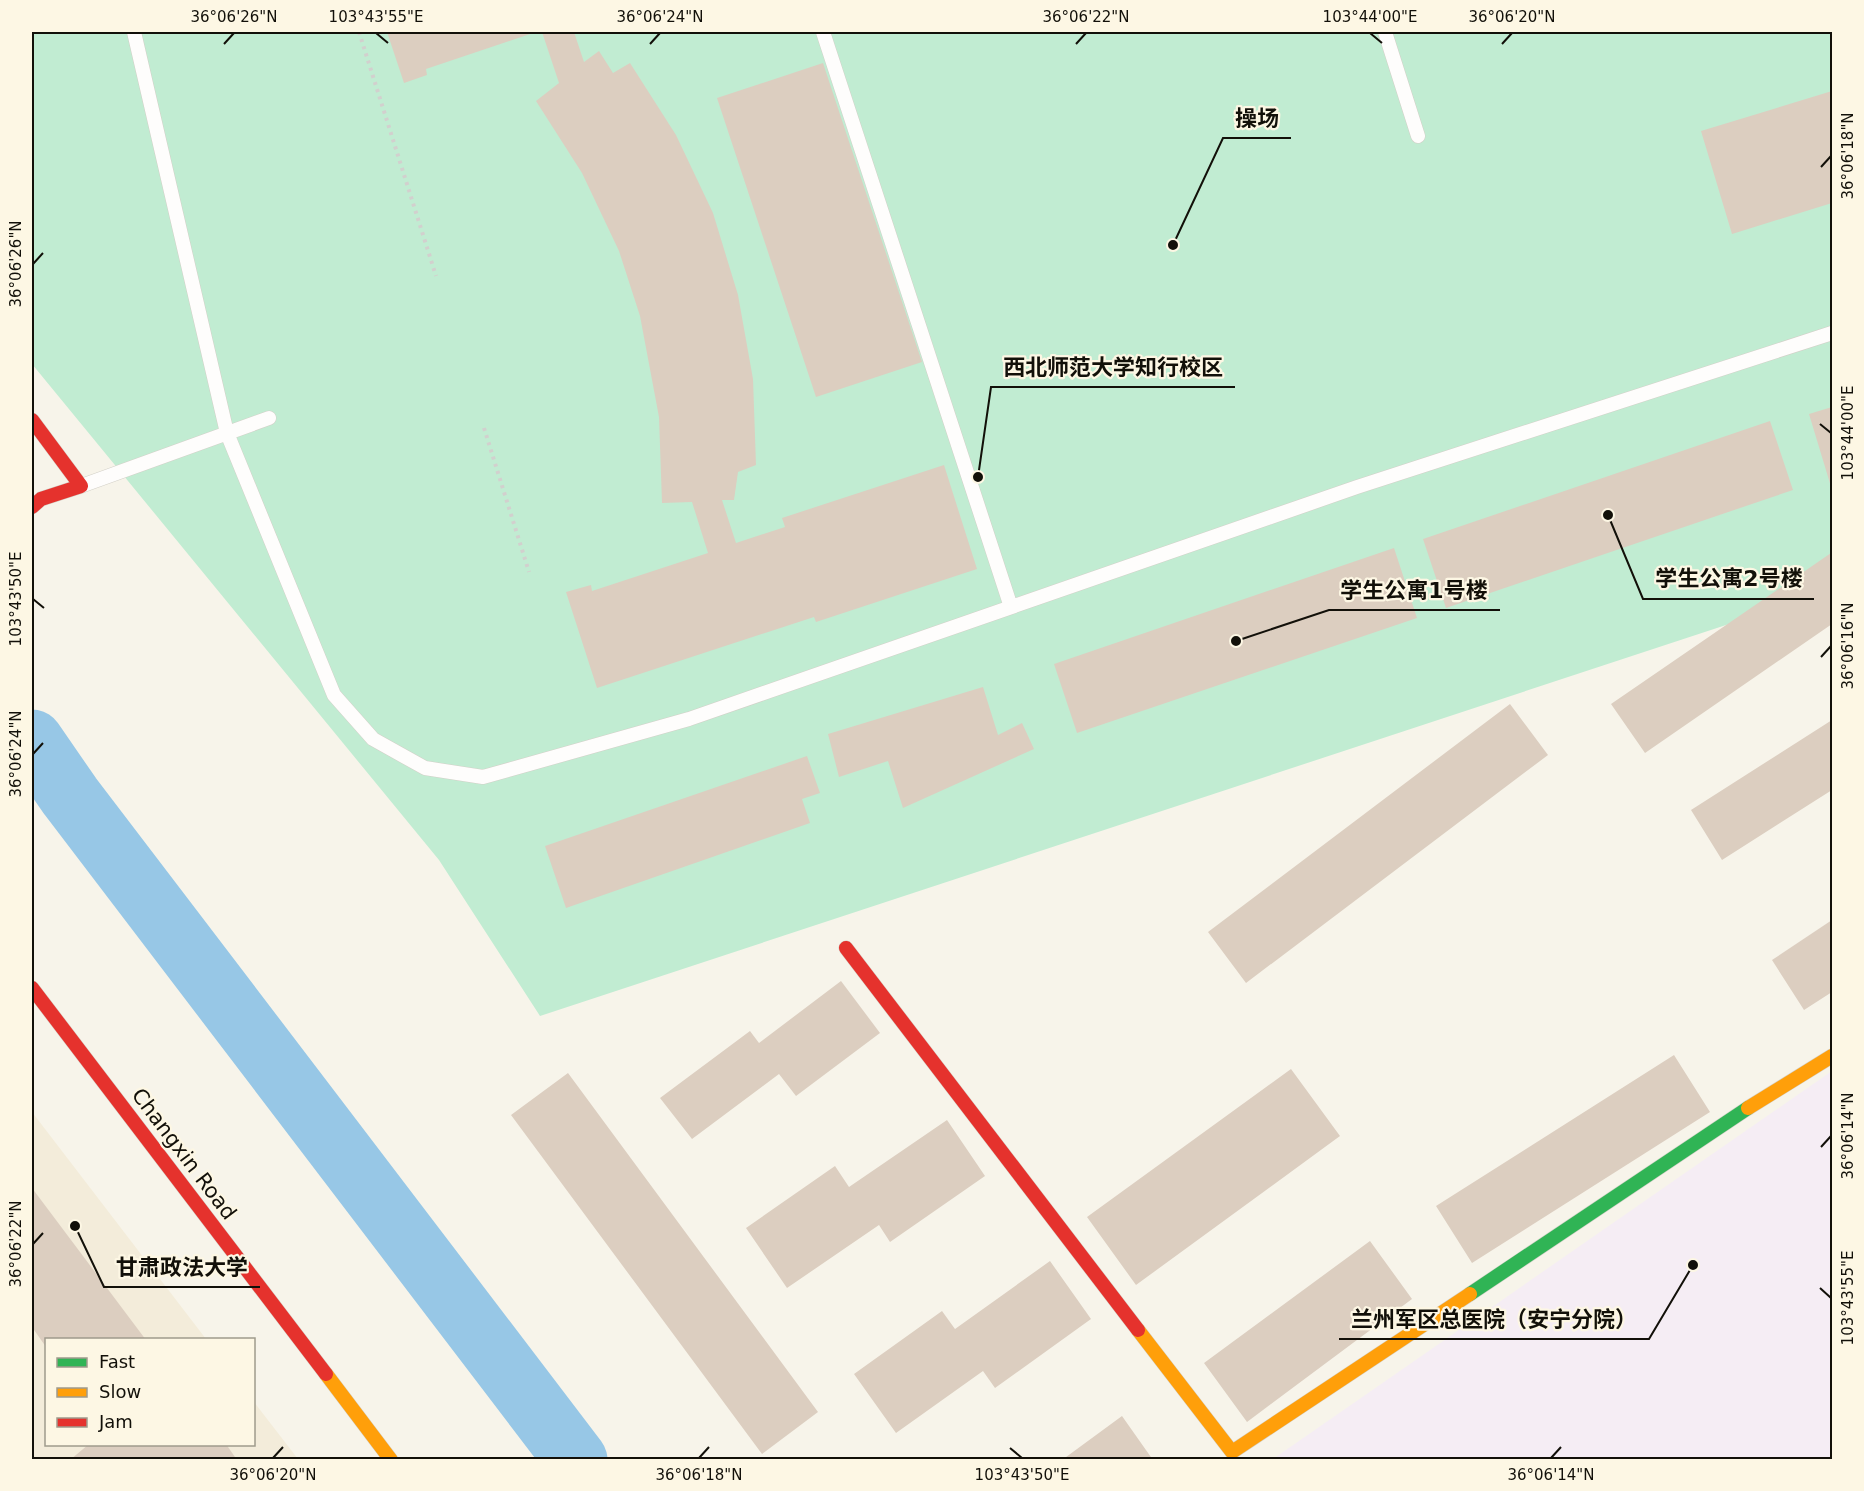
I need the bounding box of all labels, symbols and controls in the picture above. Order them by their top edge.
text: 36°06'26"N [190,8,278,26]
text: 103°43'55"E [329,8,423,26]
text: 36°06'24"N [616,8,704,26]
text: 36°06'22"N [1042,8,1130,26]
text: 103°44'00"E [1323,8,1417,26]
text: 36°06'20"N [1468,8,1556,26]
callout: 操场 [1223,98,1291,138]
text: 操场 [1235,106,1279,131]
text: 36°06'18"N [1839,112,1857,200]
text: 36°06'26"N [7,220,25,308]
callout: 西北师范大学知行校区 [991,347,1235,387]
text: 西北师范大学知行校区 [1003,355,1223,380]
text: 103°44'00"E [1839,386,1857,480]
text: 103°43'50"E [7,552,25,646]
callout: 学生公寓2号楼 [1643,559,1814,599]
text: 学生公寓2号楼 [1655,566,1803,591]
callout: 学生公寓1号楼 [1329,570,1500,610]
text: 学生公寓1号楼 [1340,578,1488,603]
text: 36°06'16"N [1839,602,1857,690]
text: 36°06'24"N [7,710,25,798]
street label: Changxin Road [127,1084,241,1224]
text: 36°06'14"N [1839,1092,1857,1180]
text: 36°06'22"N [7,1200,25,1288]
callout: 甘肃政法大学 [104,1247,260,1287]
text: 103°43'55"E [1839,1251,1857,1345]
text: 甘肃政法大学 [116,1255,248,1280]
callout: 兰州军区总医院（安宁分院） [1339,1299,1649,1339]
text: 兰州军区总医院（安宁分院） [1351,1307,1637,1332]
legend [45,1338,255,1446]
text: Fast [99,1351,135,1372]
text: Slow [99,1381,141,1402]
text: Jam [98,1411,133,1432]
text: 36°06'20"N [229,1466,317,1484]
text: 36°06'18"N [655,1466,743,1484]
text: 103°43'50"E [975,1466,1069,1484]
text: 36°06'14"N [1507,1466,1595,1484]

